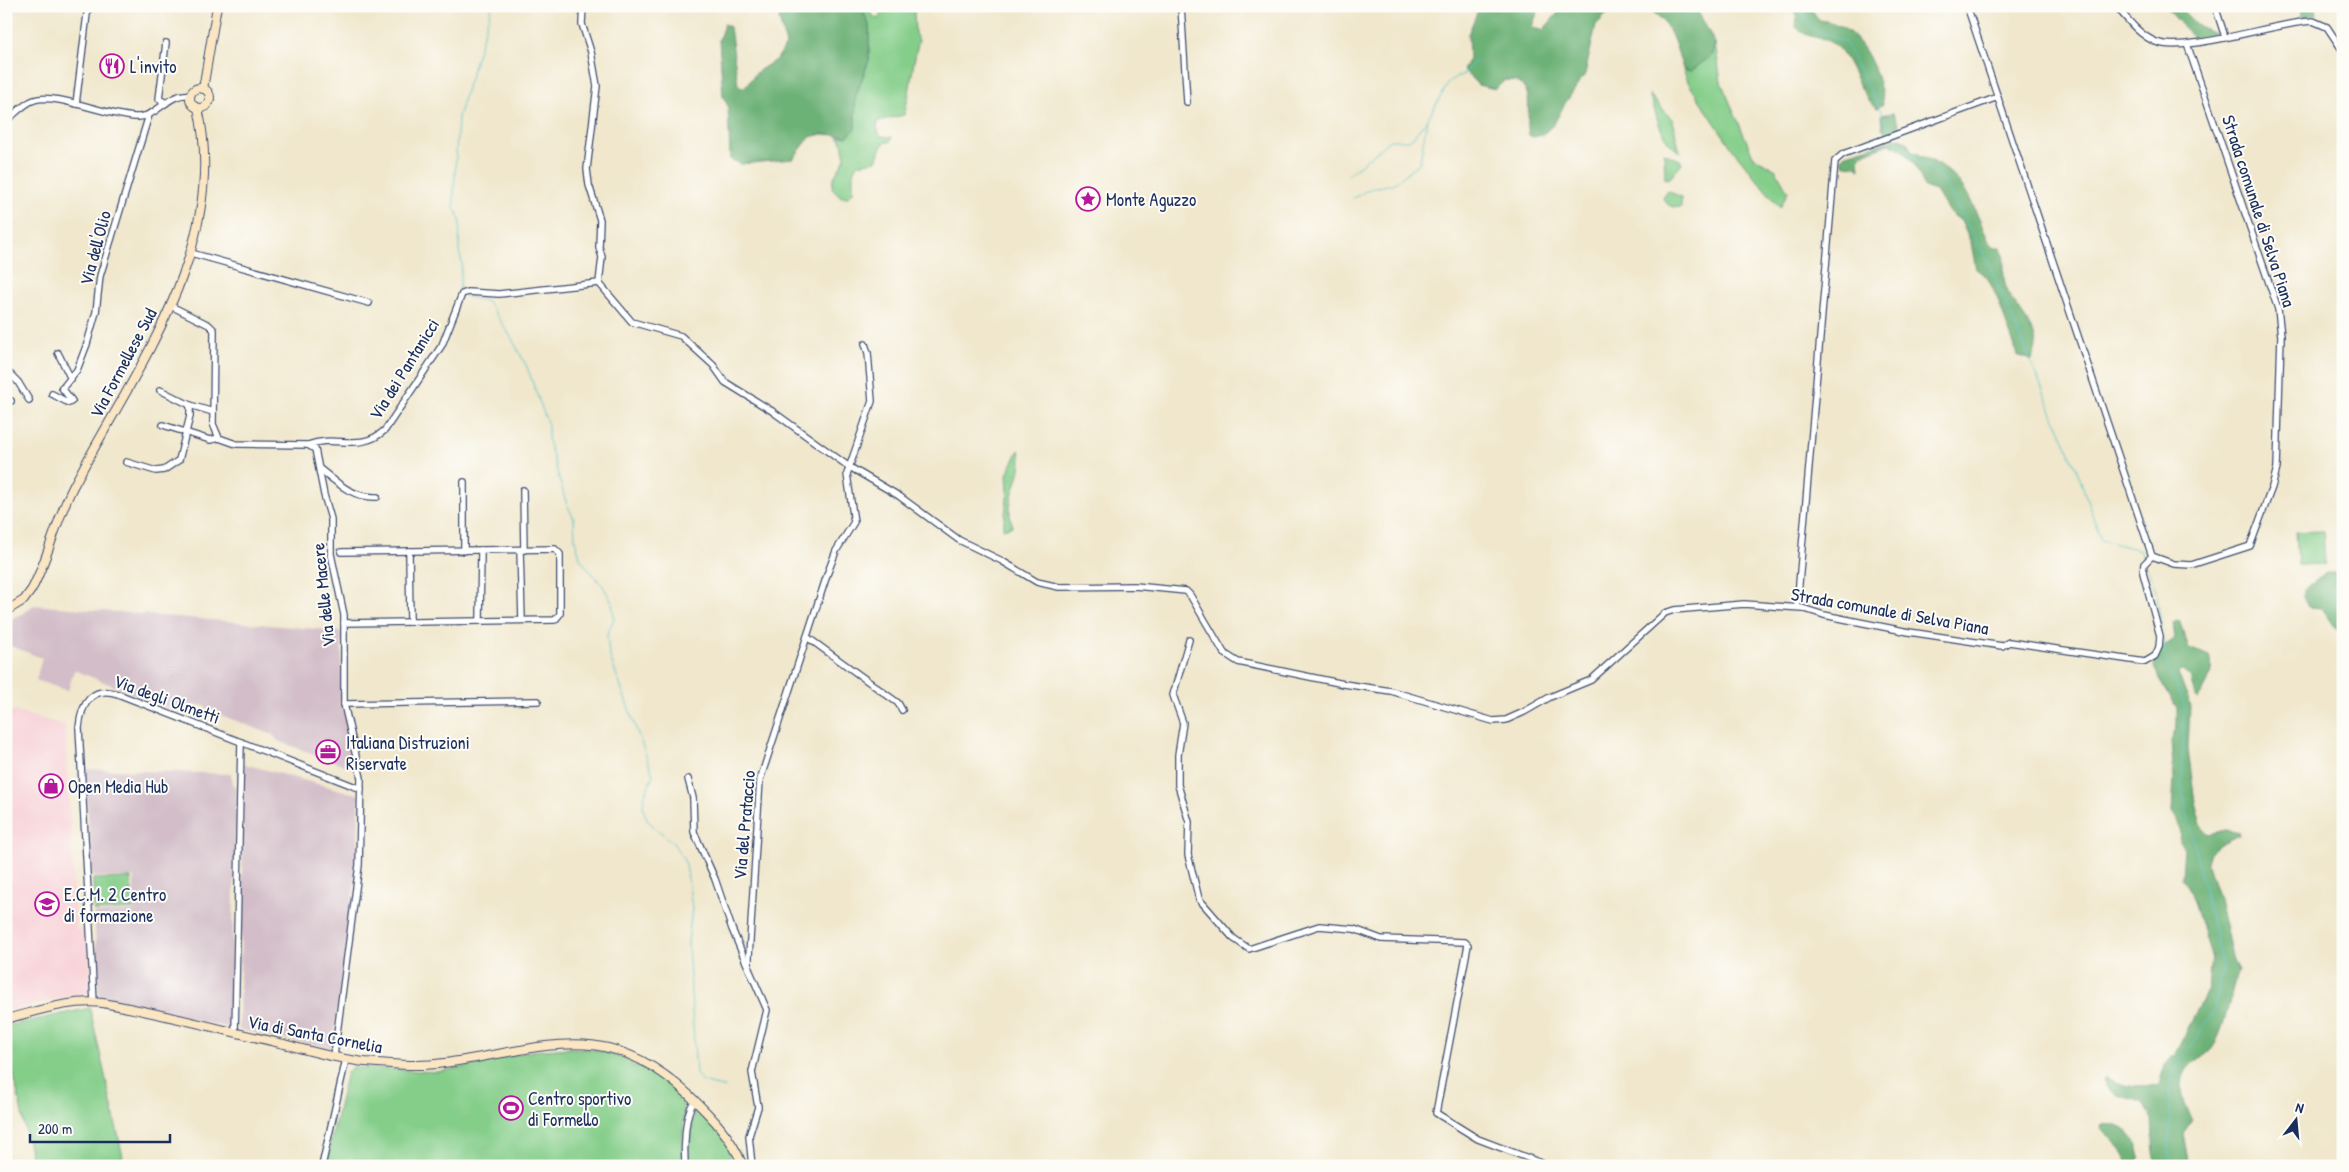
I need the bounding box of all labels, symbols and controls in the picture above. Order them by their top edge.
restaurant icon: L'invito [99,53,125,79]
place label: L'invito [130,54,177,79]
street label: Strada comunale di Selva Piana [2216,112,2302,310]
place icon: Monte Aguzzo [1075,186,1101,212]
place label: Monte Aguzzo [1106,187,1196,212]
street label: Via dell'Olio [73,208,117,288]
street label: Via Formellese Sud [83,304,163,422]
street label: Via dei Pantanicci [363,314,445,424]
street label: Via delle Macere [305,542,341,648]
street label: Strada comunale di Selva Piana [1789,581,1991,641]
street label: Via degli Olmetti [111,668,223,730]
place label: Italiana Distruzioni Riservate [346,730,470,776]
office icon: Italiana Distruzioni Riservate [315,739,341,765]
street label: Via del Prataccio [727,769,761,881]
shop icon: Open Media Hub [38,773,64,799]
place label: Open Media Hub [68,774,168,799]
place label: E.C.M. 2 Centro di formazione [64,882,166,928]
school or university icon: E.C.M. 2 Centro di formazione [34,891,60,917]
street label: Via di Santa Cornelia [246,1009,384,1059]
place label: Centro sportivo di Formello [528,1086,631,1132]
north arrow [2272,1094,2322,1144]
sports icon: Centro sportivo di Formello [498,1095,524,1121]
text: N [2294,1097,2306,1117]
scale bar [30,1112,170,1144]
text: 200 m [38,1118,72,1139]

